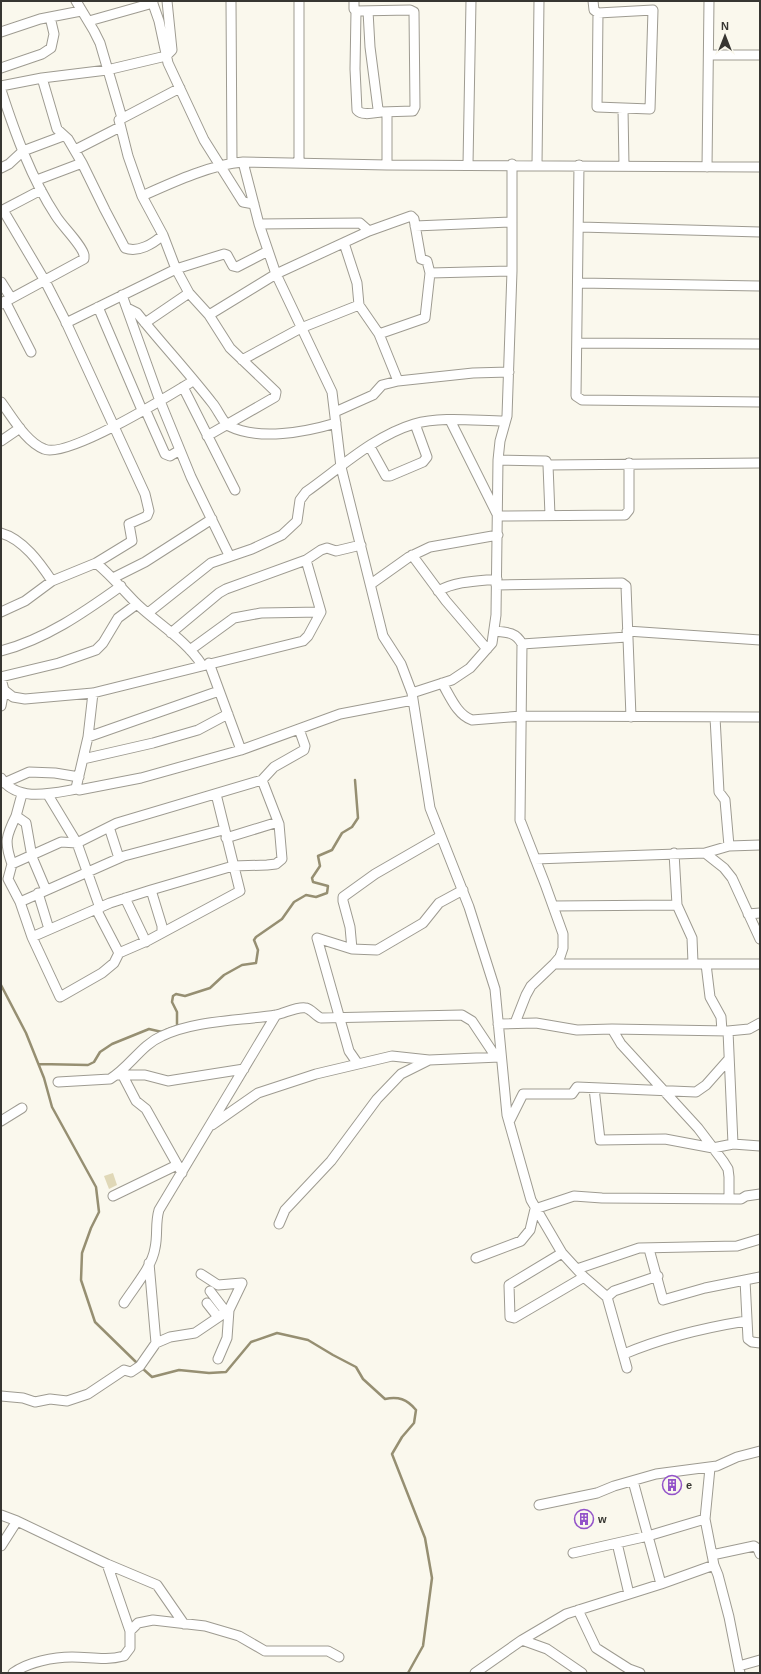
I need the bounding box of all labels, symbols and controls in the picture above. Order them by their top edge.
north arrow [705,16,745,56]
text: N [721,20,729,32]
building icon: e [661,1474,683,1496]
place label: e [686,1479,692,1491]
building icon: w [573,1508,595,1530]
place label: w [597,1513,607,1525]

